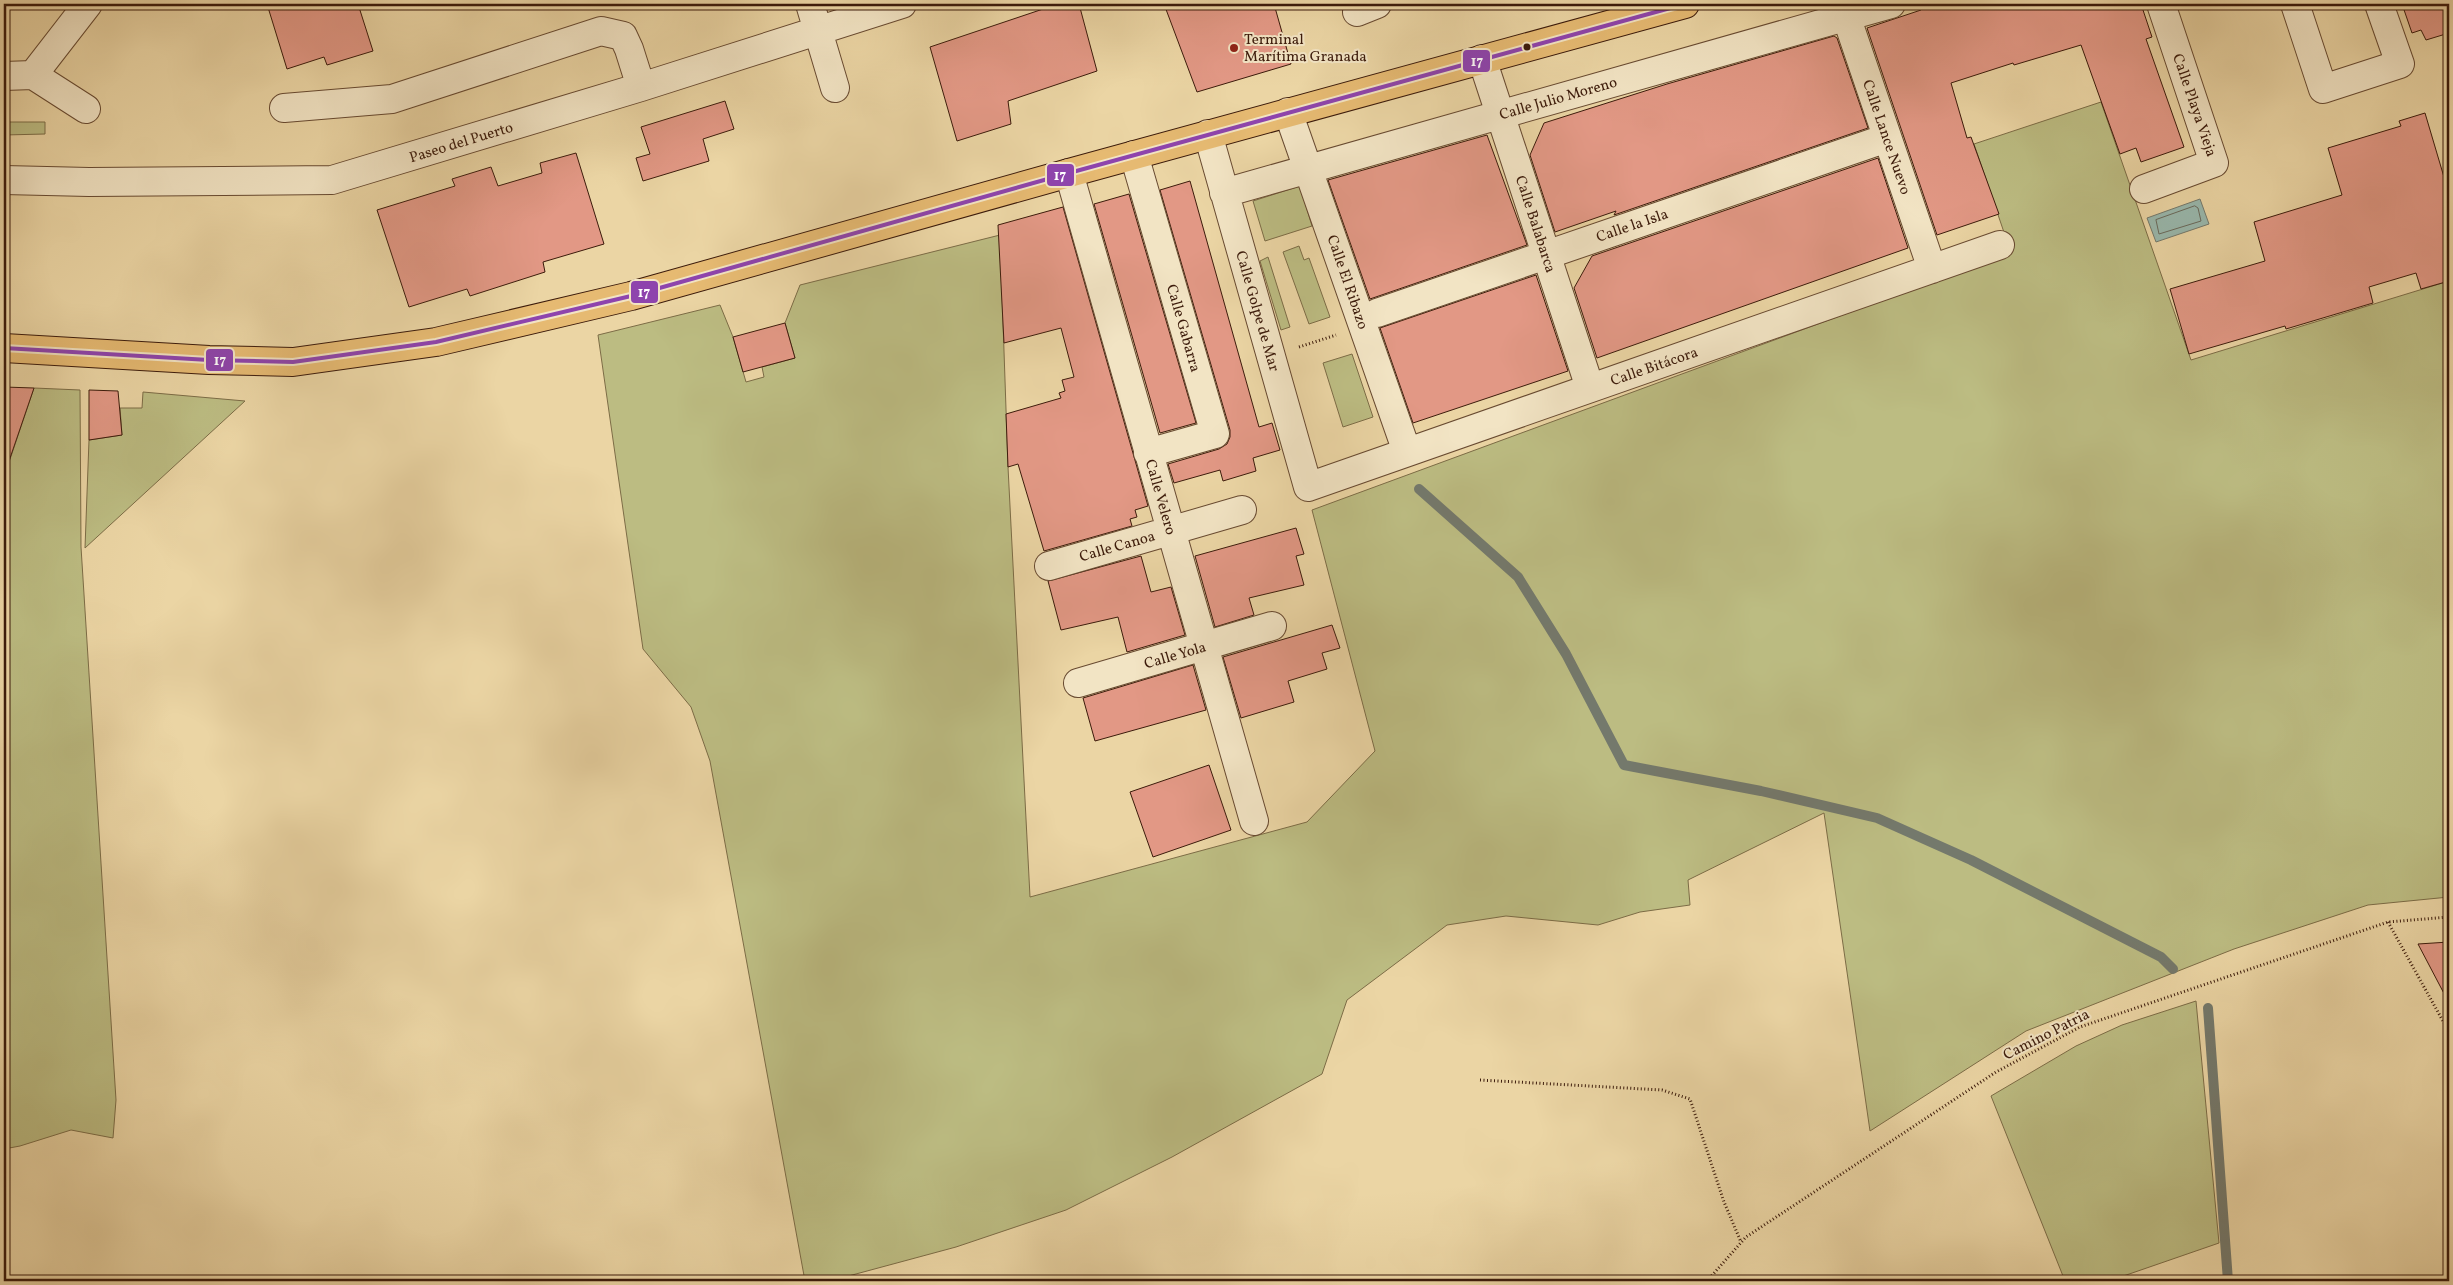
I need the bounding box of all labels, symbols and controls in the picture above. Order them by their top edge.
place label: Terminal Marítima Granada [1244,30,1367,68]
marker: Terminal Marítima Granada [1228,42,1240,54]
unlabelled marker [1522,42,1532,52]
line badge: 17 [1462,49,1491,73]
street label: Calle Playa Vieja [2166,51,2221,160]
text: 17 [1471,53,1483,72]
street label: Calle Julio Moreno [1497,73,1620,126]
street label: Calle Lance Nuevo [1856,77,1915,198]
street label: Paseo del Puerto [407,118,516,169]
line badge: 17 [1046,163,1075,187]
text: 17 [1054,167,1066,186]
street label: Calle Balabarca [1509,173,1560,276]
street label: Calle la Isla [1594,204,1671,249]
street label: Calle El Ribazo [1321,232,1373,333]
street label: Calle Golpe de Mar [1229,249,1284,374]
line badge: 17 [630,280,659,304]
street label: Calle Gabarra [1160,282,1205,375]
text: 17 [638,284,650,303]
street label: Calle Bitácora [1608,343,1701,392]
line badge: 17 [205,348,234,372]
text: 17 [214,352,226,371]
street label: Calle Velero [1139,457,1180,538]
street label: Calle Canoa [1077,527,1158,568]
street label: Calle Yola [1142,638,1209,675]
street label: Camino Patria [2000,1005,2094,1066]

